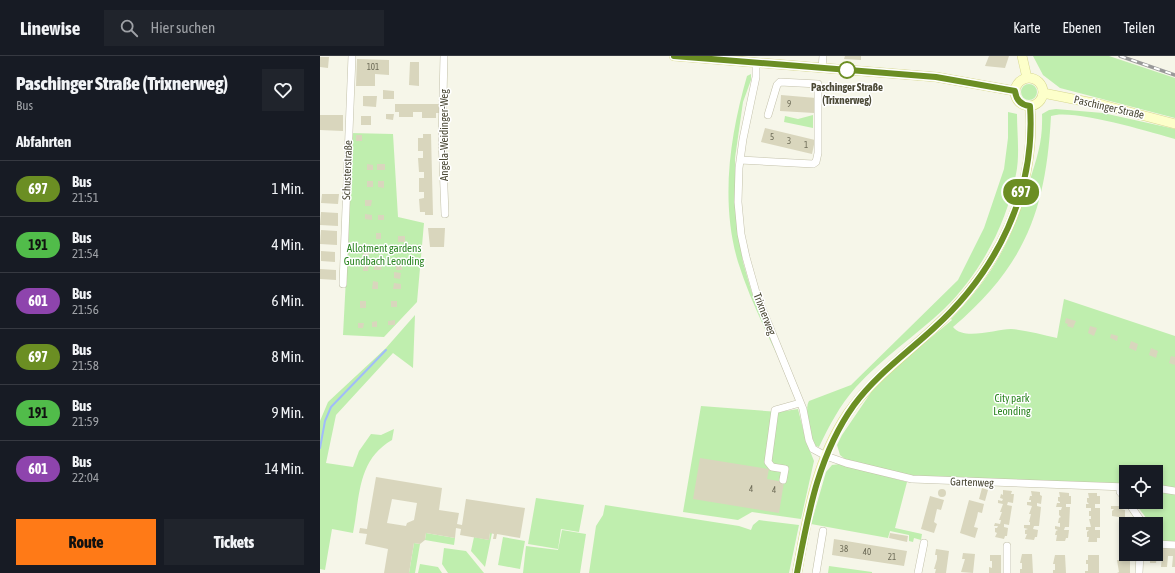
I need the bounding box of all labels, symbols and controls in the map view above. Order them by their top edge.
search box [104,10,384,46]
text: Linewise [20,17,80,39]
icon: search [118,17,140,39]
text: Hier suchen [150,19,215,36]
text: Karte [1013,20,1040,36]
text: Ebenen [1062,20,1101,36]
text: Teilen [1123,20,1155,36]
marker: Paschinger Straße (Trixnerweg) [838,61,856,79]
house number: 101 [367,62,379,72]
button: heart [262,69,304,111]
text: Paschinger Straße (Trixnerweg) [16,72,228,94]
place label: Paschinger Straße (Trixnerweg) [811,81,883,106]
street label: Angela-Weidinger-Weg [438,89,450,181]
street label: Paschinger Straße [1073,93,1145,121]
text: Bus [16,98,33,113]
house number: 9 [787,99,791,109]
house number: 5 [770,132,774,142]
text: Abfahrten [16,133,71,150]
house number: 3 [787,136,791,146]
street label: Schusterstraße [340,140,354,200]
house number: 1 [804,140,808,150]
text: Bus [72,173,92,190]
line badge: 697 [998,179,1044,205]
text: 1 Min. [271,180,304,197]
text: 697 [28,181,48,197]
text: 697 [1011,184,1031,200]
text: 21:51 [72,190,99,205]
text: Bus [72,229,92,246]
text: 4 Min. [271,236,304,253]
text: 191 [28,237,48,253]
park label: Allotment gardens Gundbach Leonding [344,242,424,267]
text: 21:54 [72,246,99,261]
text: Bus [72,285,92,302]
street label: Trixnerweg [751,291,779,337]
text: 6 Min. [271,292,304,309]
text: 601 [28,293,48,309]
text: 21:56 [72,302,99,317]
text: Bus [72,341,92,358]
text: 8 Min. [271,348,304,365]
text: 697 [28,349,48,365]
text: 21:58 [72,358,99,373]
park label: City park Leonding [993,392,1031,417]
text: Bus [72,397,92,414]
text: 9 Min. [271,404,304,421]
text: 191 [28,405,48,421]
text: 21:59 [72,414,99,429]
text: Bus [72,453,92,470]
text: 14 Min. [264,460,304,477]
text: 601 [28,461,48,477]
map controls [1119,465,1163,561]
button: locate [1119,465,1163,509]
text: 22:04 [72,470,99,485]
street label: Gartenweg [950,475,994,489]
house number: 4 [749,484,753,494]
house number: 4 [772,485,776,495]
button: layers [1119,517,1163,561]
button: Route [16,519,156,565]
button: Tickets [164,519,304,565]
house number: 38 [840,544,848,554]
house number: 40 [863,547,871,557]
house number: 21 [888,552,896,562]

